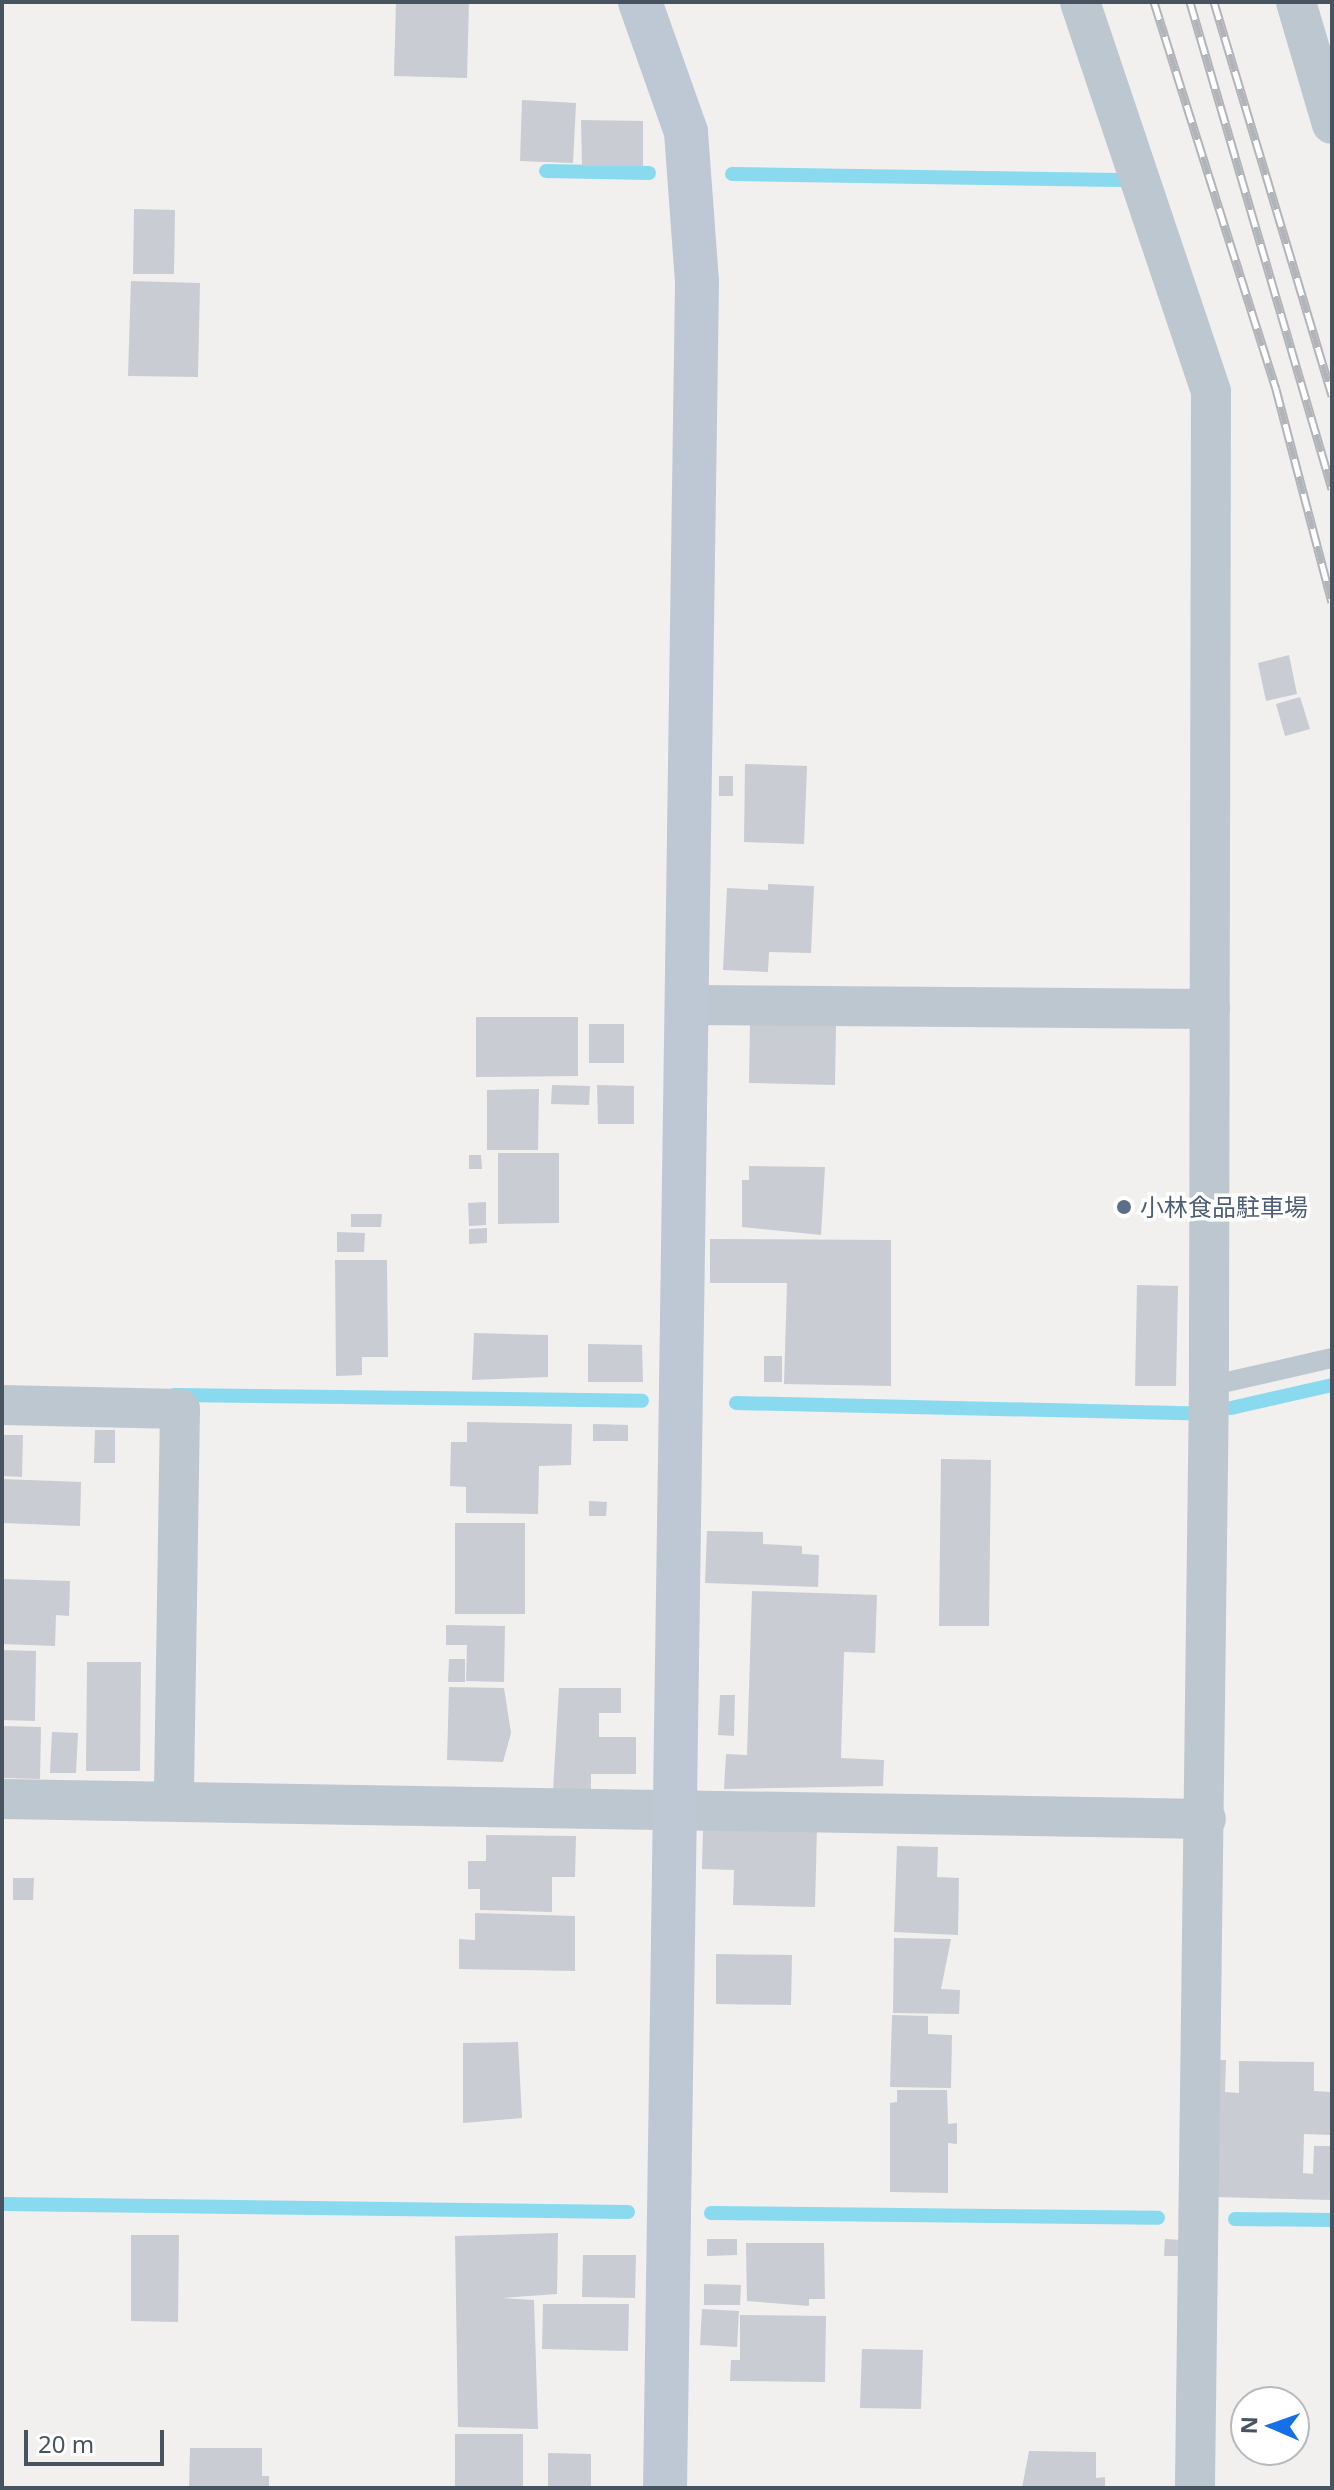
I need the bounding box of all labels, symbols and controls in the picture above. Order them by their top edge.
place label: 小林食品駐車場 [1140,1193,1308,1221]
marker: 小林食品駐車場 [1115,1198,1133,1216]
north arrow [1230,2386,1310,2466]
scale bar [28,2414,168,2464]
text: N [1233,2416,1263,2435]
text: 20 m [38,2427,94,2460]

